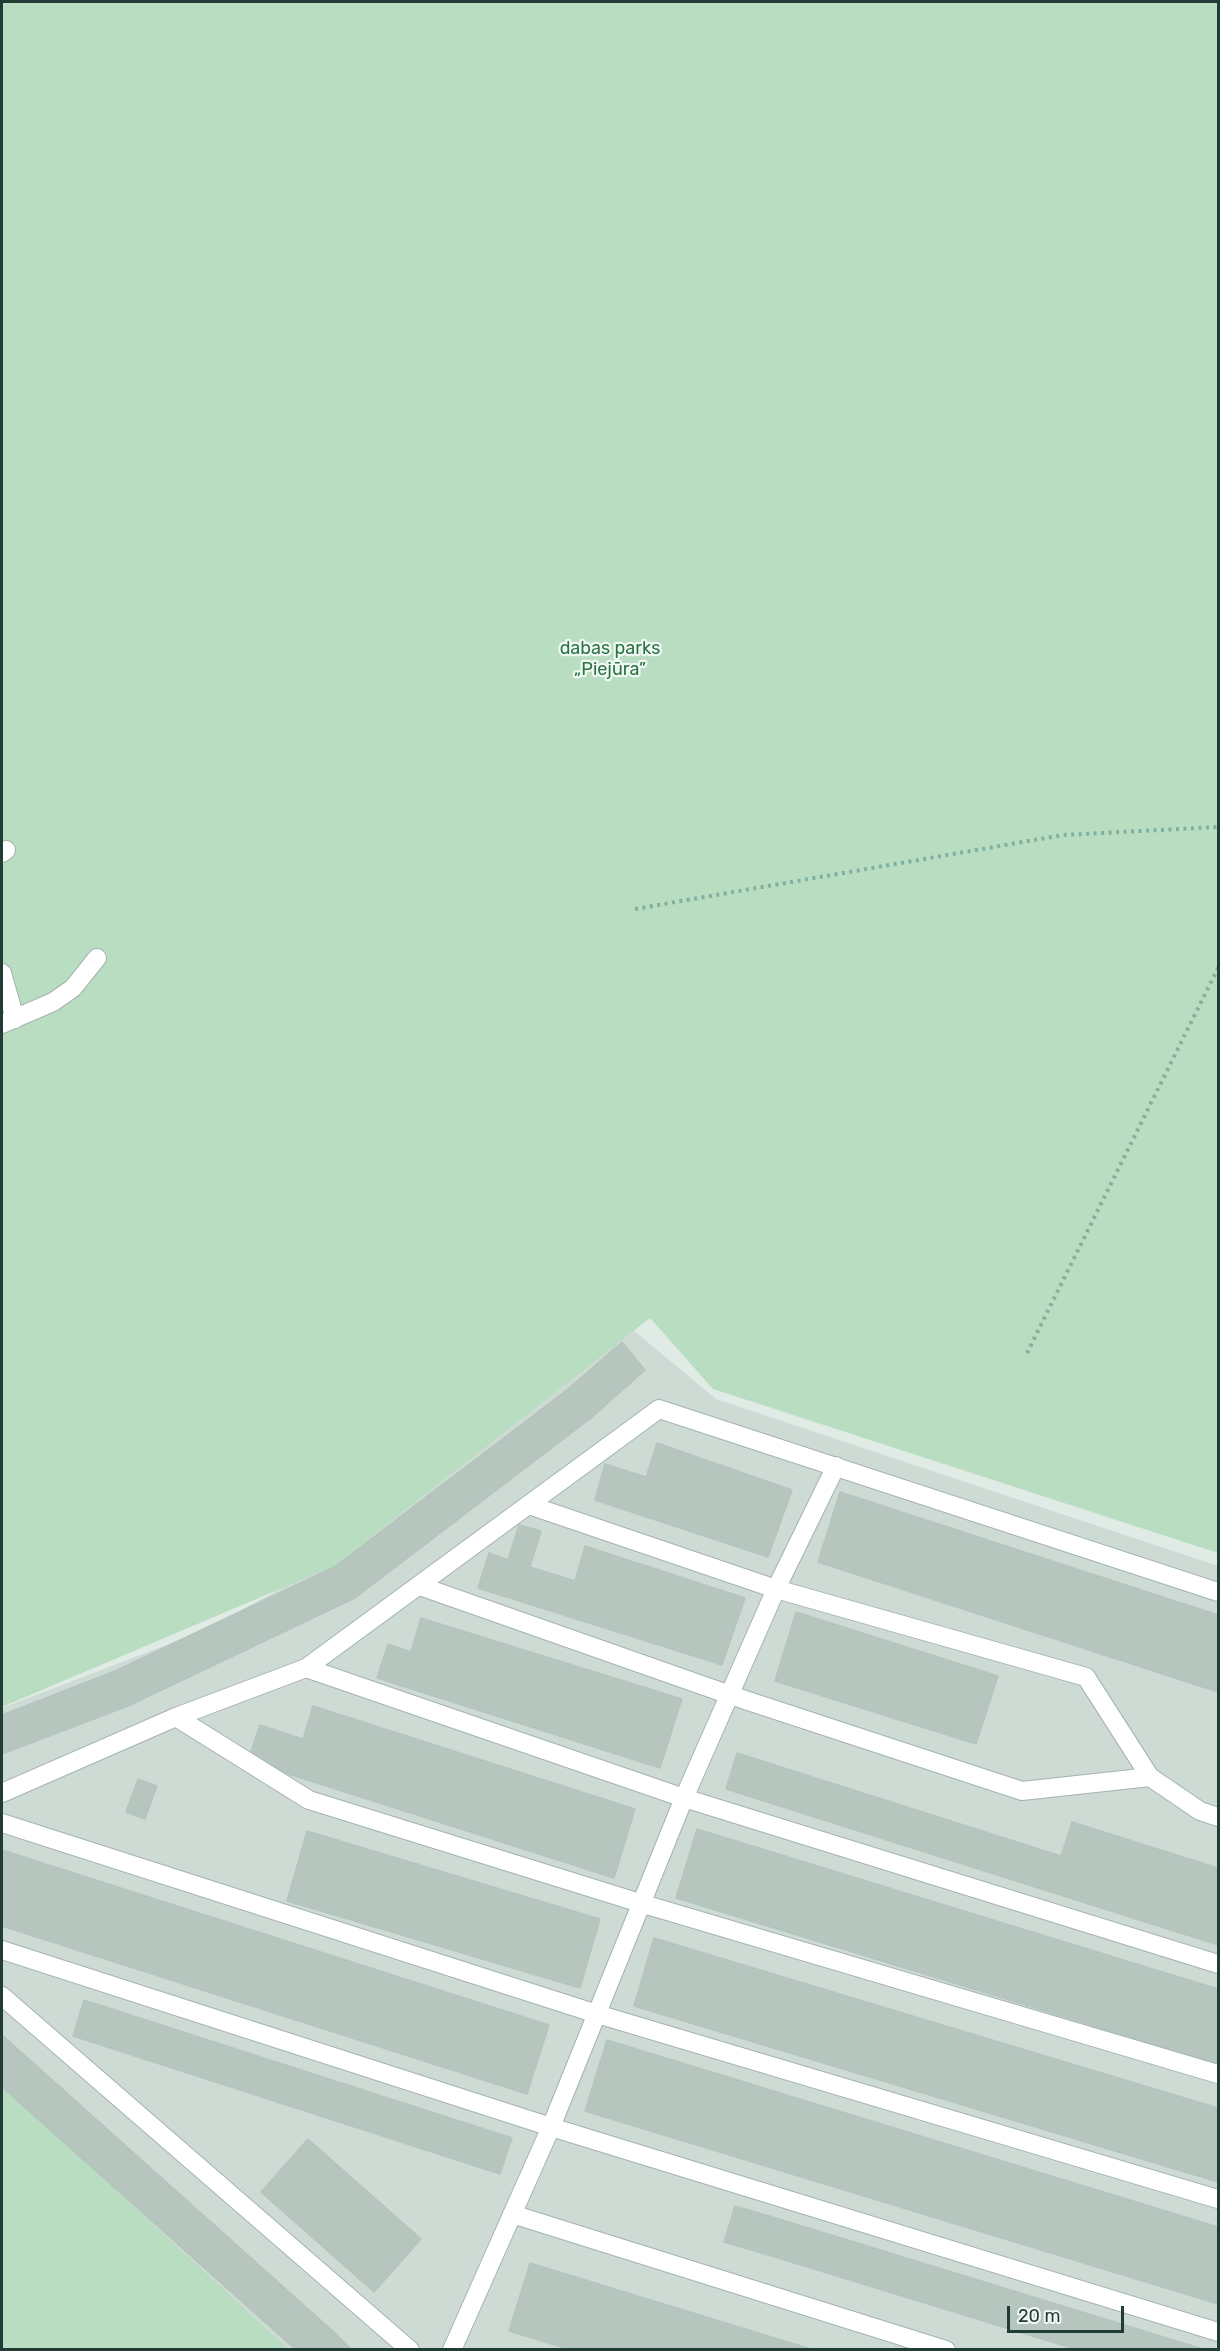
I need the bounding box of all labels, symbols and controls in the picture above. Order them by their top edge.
park label: dabas parks „Piejūra” [560,638,660,680]
scale bar [1010,2294,1127,2332]
text: 20 m [1018,2305,1060,2327]

